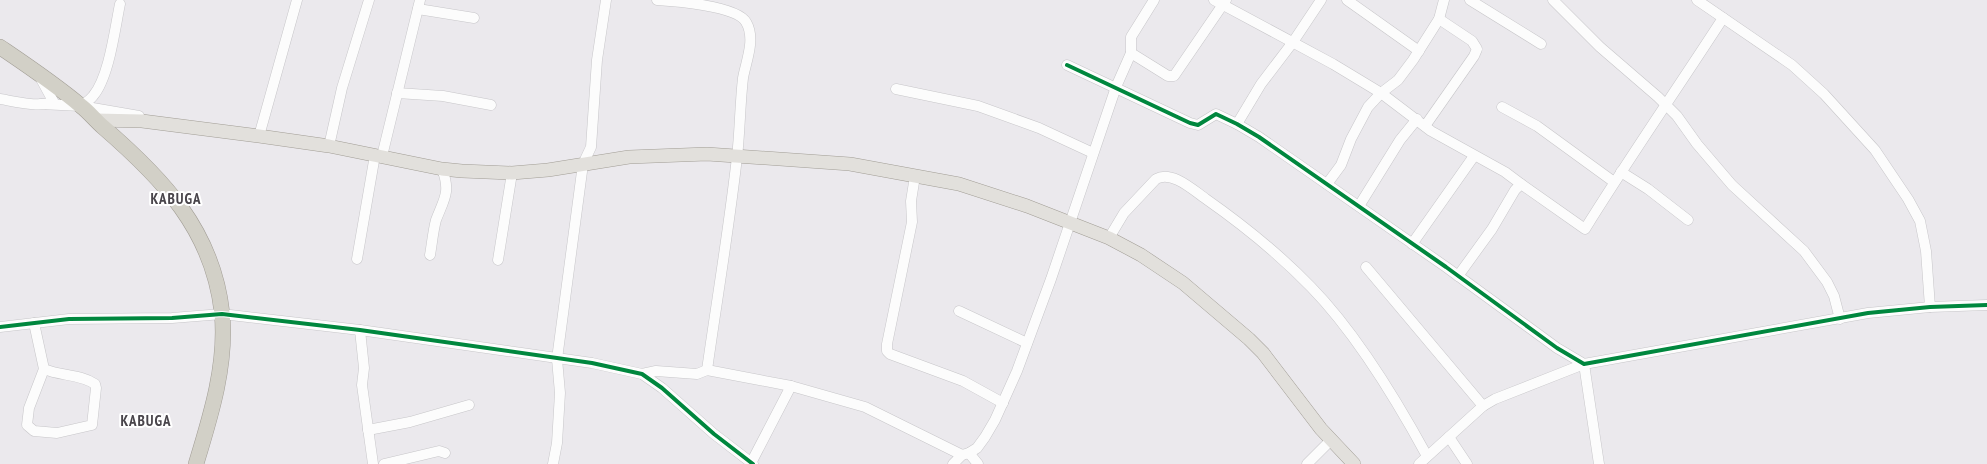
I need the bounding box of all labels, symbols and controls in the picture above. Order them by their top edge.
district label: KABUGA [150,189,202,208]
district label: KABUGA [120,411,172,430]

